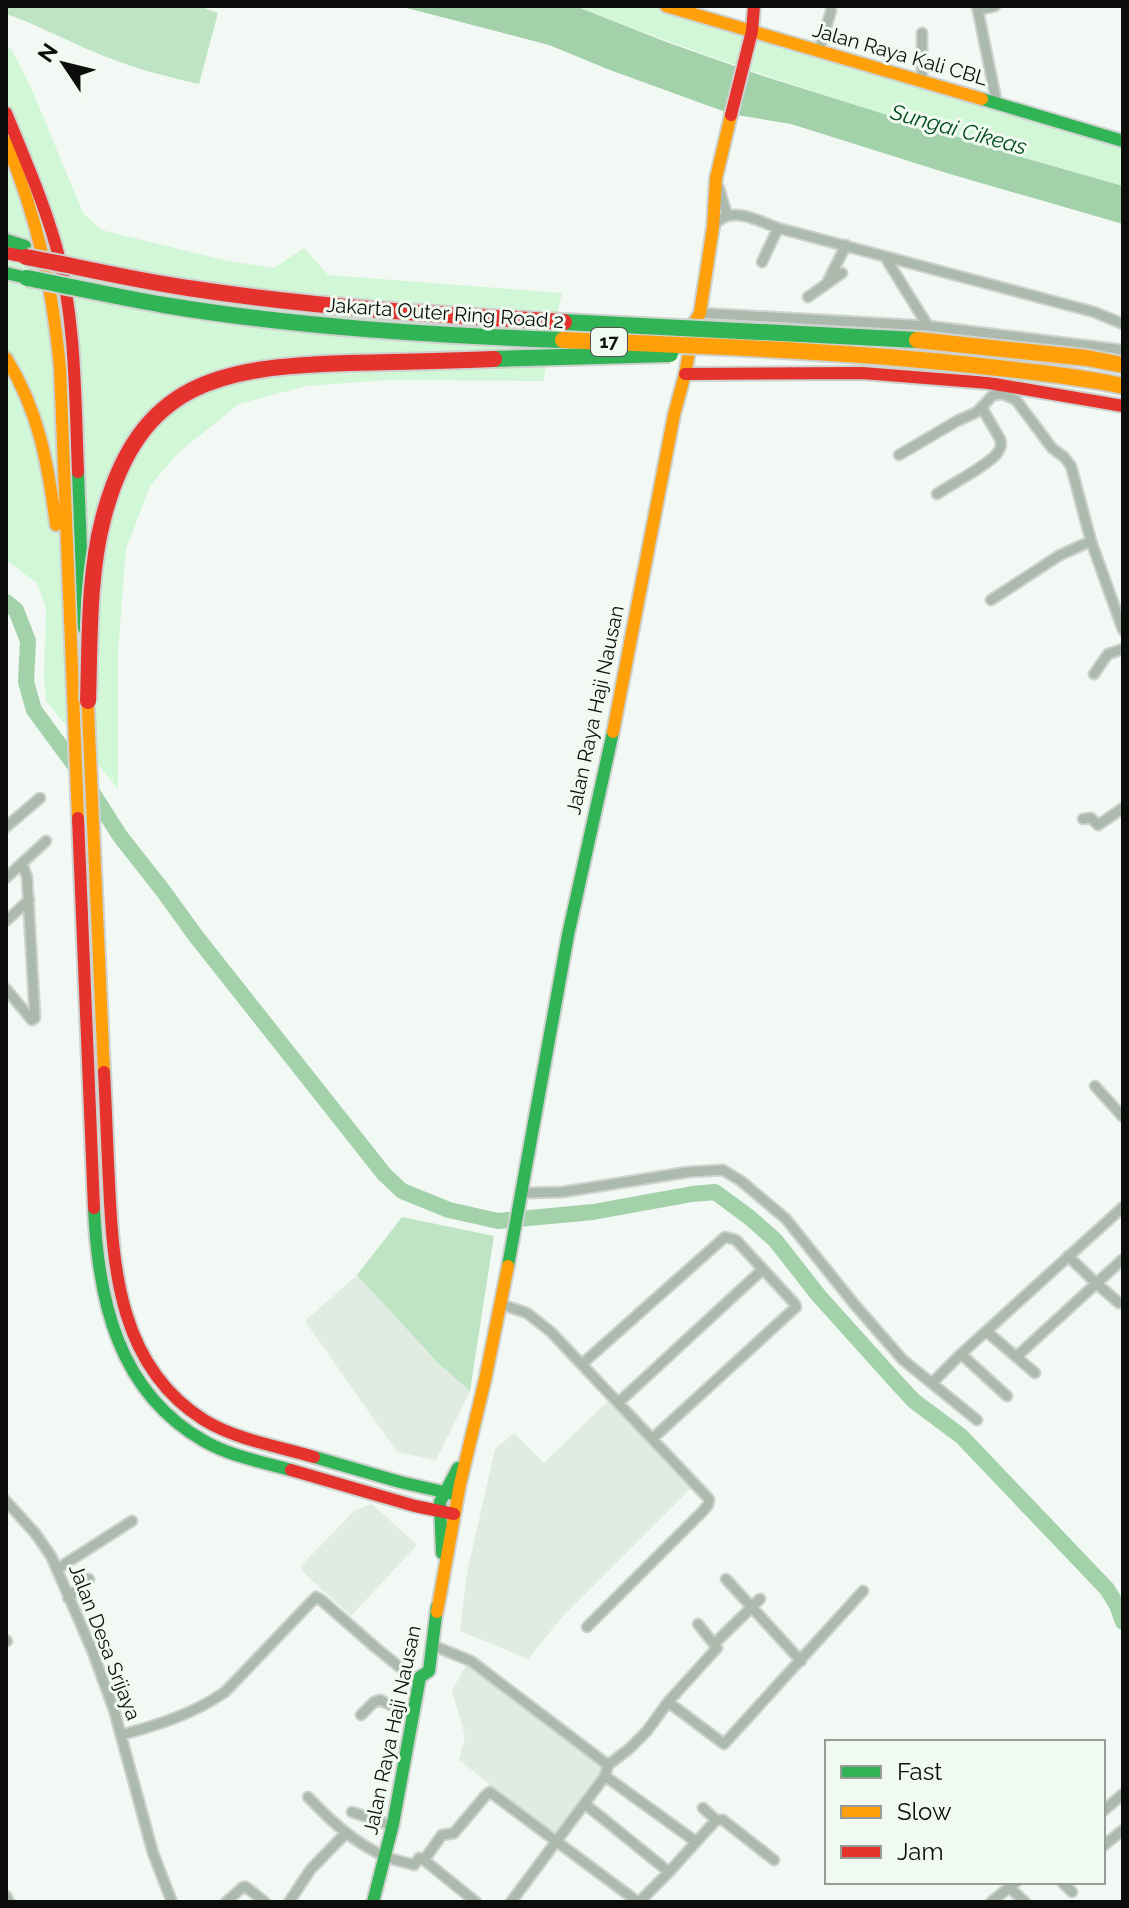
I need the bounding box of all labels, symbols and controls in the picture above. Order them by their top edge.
street label: Jalan Raya Kali CBL [810,18,991,91]
north arrow [24,24,104,104]
text: N [32,38,63,67]
water label: Sungai Cikeas [887,98,1030,160]
street label: Jakarta Outer Ring Road 2 [325,293,565,333]
road number: 17 [591,328,627,356]
street label: Jalan Raya Haji Nausan [561,603,629,817]
street label: Jalan Desa Srijaya [64,1561,146,1723]
street label: Jalan Raya Haji Nausan [358,1623,426,1837]
legend [825,1740,1105,1884]
text: Fast [897,1757,942,1786]
text: Slow [897,1797,952,1826]
text: Jam [897,1837,943,1866]

